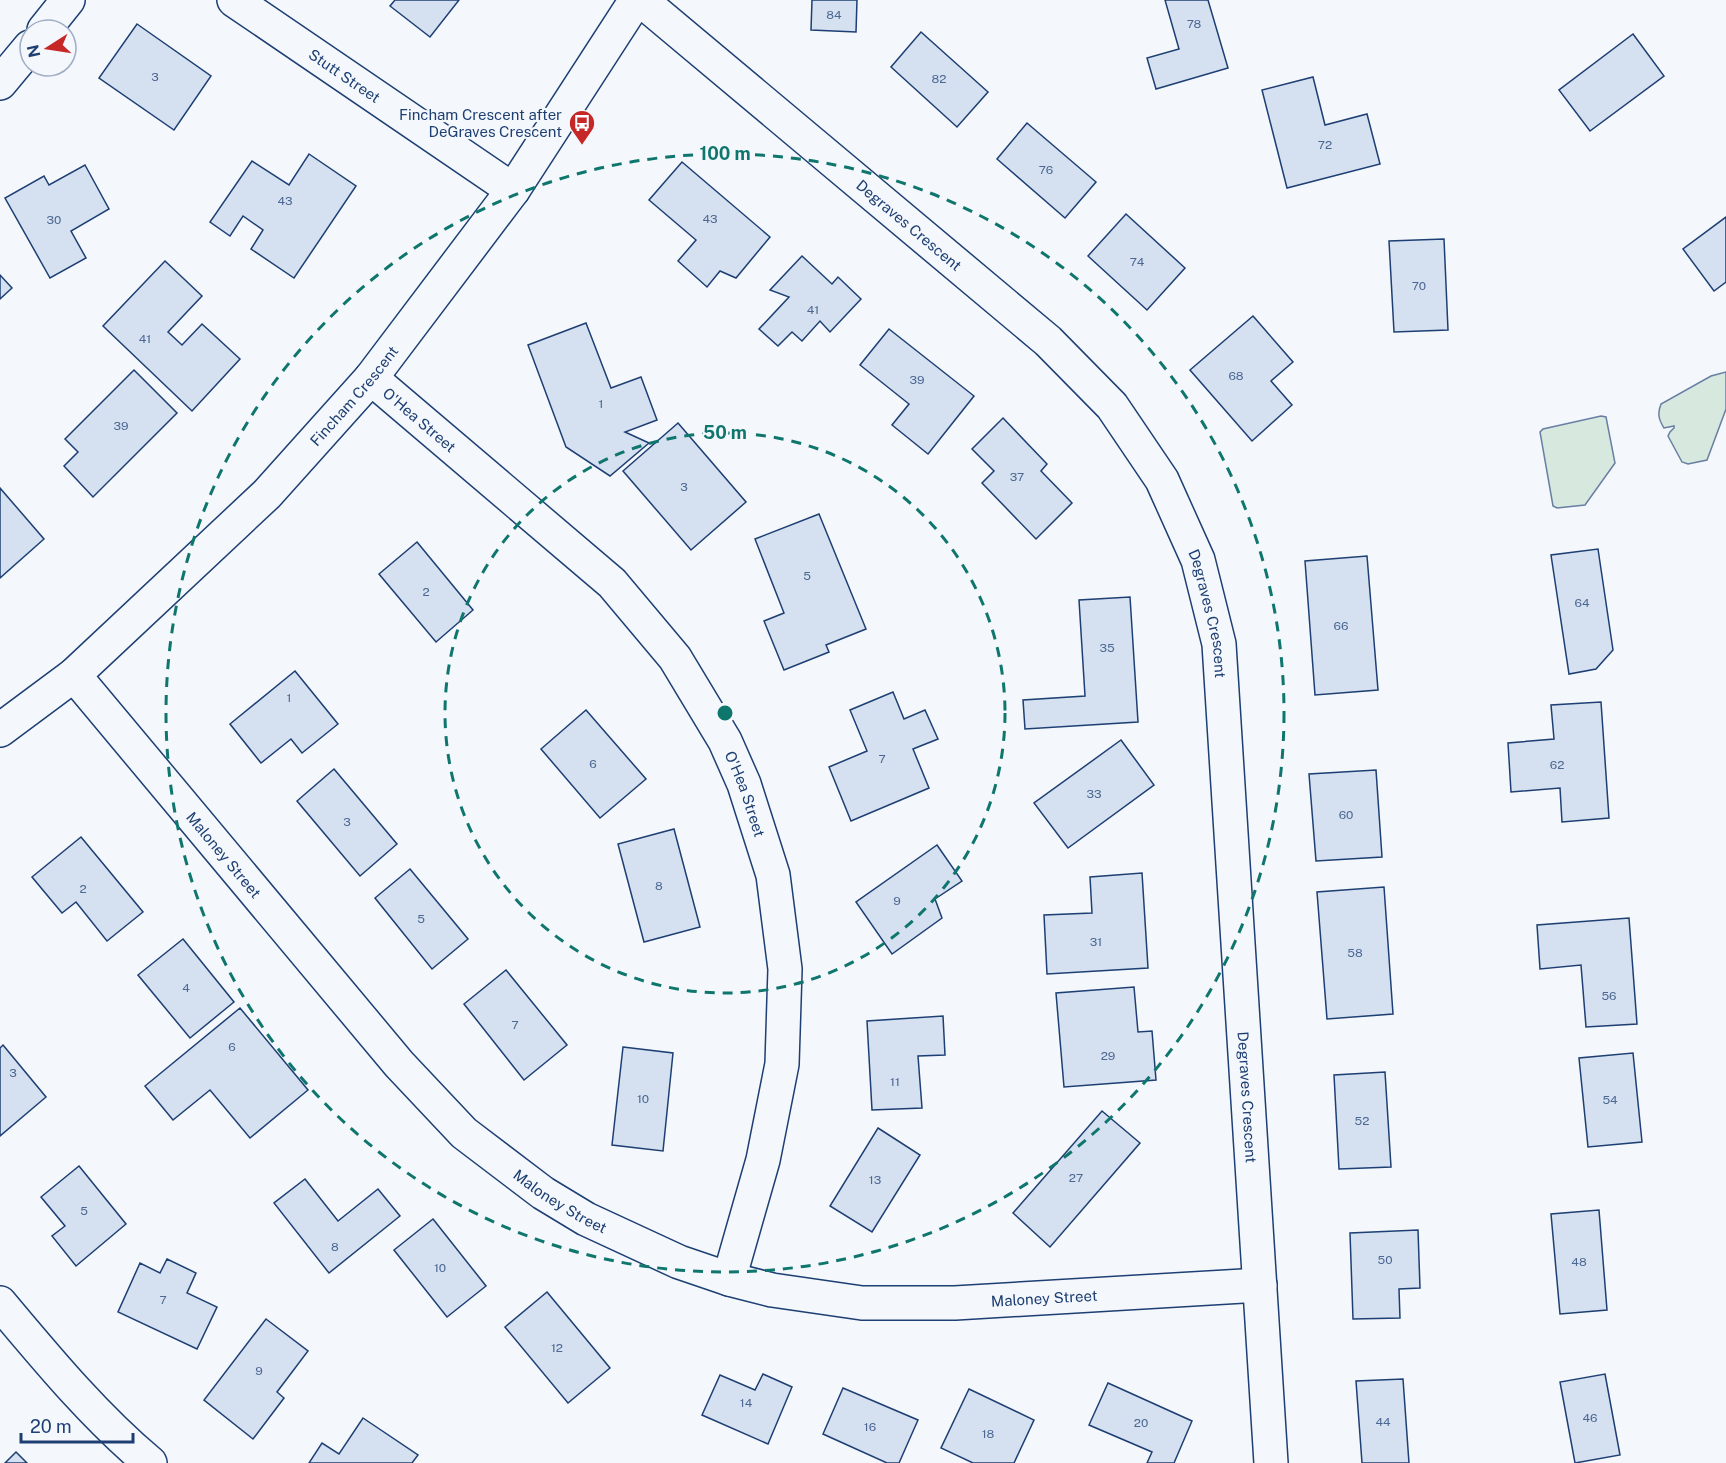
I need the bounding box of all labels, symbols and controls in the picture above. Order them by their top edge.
house number: 84 [826,8,842,22]
house number: 78 [1187,17,1202,31]
north arrow [18,18,78,78]
text: N [23,43,44,59]
street label: Stutt Street [306,45,384,106]
house number: 3 [151,70,159,84]
house number: 82 [932,72,946,86]
place label: Fincham Crescent after DeGraves Crescent [399,106,562,140]
bus stop icon: Fincham Crescent after DeGraves Crescent [567,108,597,146]
house number: 72 [1318,138,1332,152]
text: 100 m [699,143,751,164]
house number: 76 [1039,163,1053,177]
street label: Degraves Crescent [853,176,965,274]
house number: 43 [277,194,293,208]
house number: 43 [702,212,718,226]
house number: 30 [47,213,61,227]
house number: 74 [1130,255,1145,269]
house number: 70 [1412,279,1426,293]
house number: 41 [807,303,819,317]
house number: 41 [139,332,151,346]
street label: Fincham Crescent [306,342,401,449]
house number: 68 [1228,369,1244,383]
house number: 39 [910,373,924,387]
street label: O'Hea Street [380,384,460,455]
house number: 1 [599,397,603,411]
house number: 39 [114,419,128,433]
text: 50 m [703,422,747,443]
house number: 37 [1010,470,1024,484]
house number: 3 [680,480,688,494]
street label: Degraves Crescent [1186,546,1230,679]
house number: 5 [803,569,811,583]
house number: 2 [422,585,430,599]
house number: 64 [1575,596,1590,610]
house number: 66 [1334,619,1348,633]
house number: 35 [1099,641,1115,655]
house number: 1 [287,691,291,705]
centre of rings [715,703,735,723]
street label: O'Hea Street [722,748,769,839]
house number: 7 [878,752,886,766]
house number: 6 [589,757,597,771]
house number: 62 [1550,758,1564,772]
house number: 33 [1086,787,1102,801]
street label: Maloney Street [183,808,265,901]
house number: 60 [1339,808,1353,822]
house number: 3 [343,815,351,829]
house number: 8 [655,879,663,893]
house number: 2 [79,882,87,896]
house number: 9 [893,894,901,908]
house number: 5 [417,912,425,926]
house number: 31 [1090,935,1102,949]
house number: 58 [1347,946,1363,960]
house number: 4 [182,981,190,995]
house number: 56 [1601,989,1617,1003]
house number: 7 [511,1018,519,1032]
street label: Degraves Crescent [1235,1031,1260,1164]
house number: 6 [228,1040,236,1054]
house number: 29 [1101,1049,1115,1063]
house number: 3 [9,1066,17,1080]
house number: 11 [890,1075,900,1089]
house number: 10 [637,1092,649,1106]
house number: 54 [1602,1093,1618,1107]
house number: 52 [1355,1114,1369,1128]
street label: Maloney Street [511,1166,610,1236]
house number: 27 [1069,1171,1083,1185]
house number: 13 [869,1173,881,1187]
house number: 5 [80,1204,88,1218]
house number: 8 [331,1240,339,1254]
house number: 50 [1377,1253,1393,1267]
house number: 48 [1571,1255,1587,1269]
house number: 10 [434,1261,446,1275]
street label: Maloney Street [990,1286,1098,1309]
house number: 7 [159,1293,167,1307]
house number: 12 [551,1341,563,1355]
house number: 9 [255,1364,263,1378]
house number: 14 [740,1396,753,1410]
scale bar [21,1406,134,1444]
house number: 46 [1582,1411,1598,1425]
house number: 44 [1375,1415,1391,1429]
text: 20 m [30,1416,72,1437]
house number: 20 [1134,1416,1148,1430]
house number: 16 [864,1420,876,1434]
house number: 18 [982,1427,995,1441]

